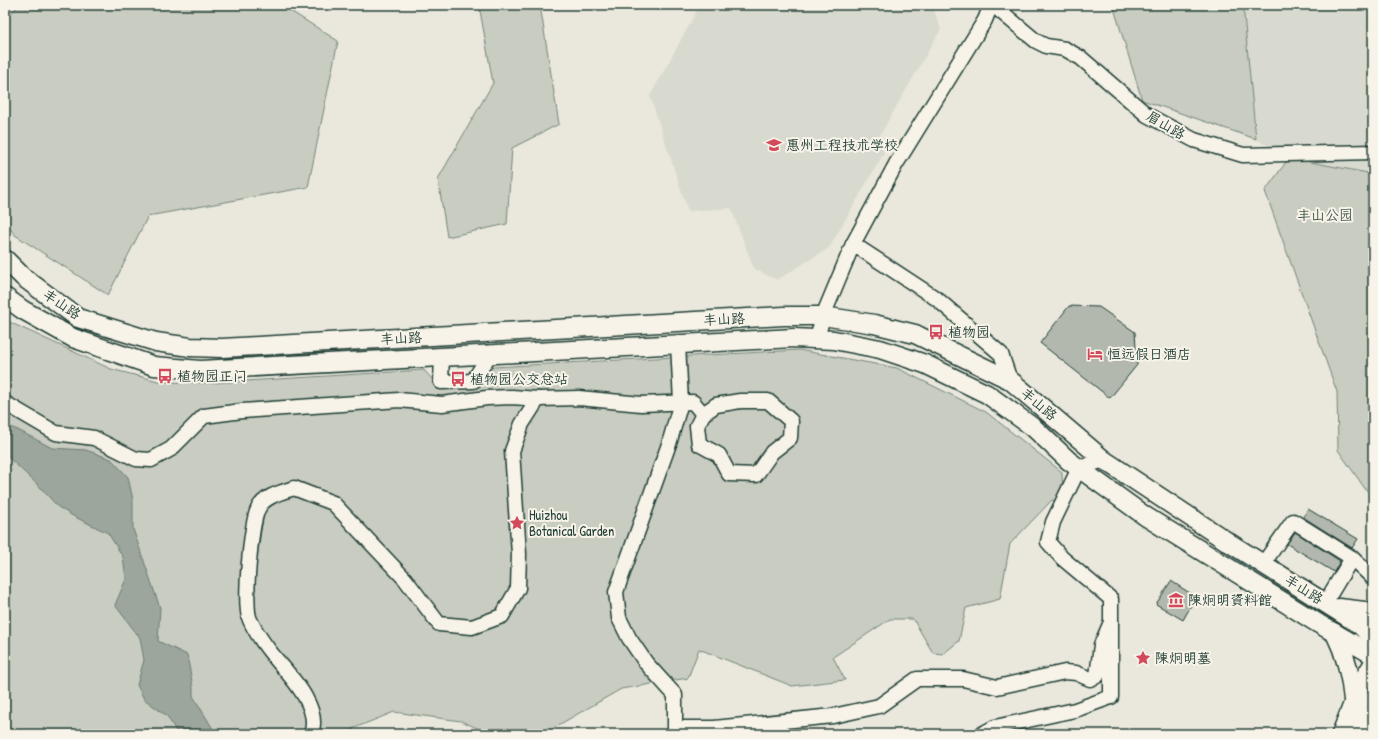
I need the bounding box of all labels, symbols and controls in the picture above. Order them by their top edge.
street label: 眉山路 [1143,106,1189,143]
place label: 惠州工程技术学校 [786,135,898,154]
school or university icon: 惠州工程技术学校 [765,136,783,154]
park label: 丰山公园 [1297,205,1353,224]
street label: 丰山路 [40,284,85,323]
street label: 丰山路 [703,308,745,329]
place label: 植物园 [948,322,990,341]
bus stop icon: 植物园 [927,323,945,341]
street label: 丰山路 [380,327,422,348]
place label: 恒远假日酒店 [1107,344,1191,363]
hotel icon: 恒远假日酒店 [1086,345,1104,363]
place label: 植物园正门 [177,366,247,385]
bus stop icon: 植物园正门 [156,367,174,385]
place label: 植物园公交总站 [470,369,568,388]
bus stop icon: 植物园公交总站 [449,370,467,388]
street label: 丰山路 [1017,383,1062,424]
place label: Huizhou Botanical Garden [529,505,614,540]
place icon: Huizhou Botanical Garden [508,514,526,532]
street label: 丰山路 [1281,569,1327,608]
place label: 陳炯明資料館 [1188,590,1272,609]
museum icon: 陳炯明資料館 [1167,591,1185,609]
place label: 陳炯明墓 [1155,648,1211,667]
place icon: 陳炯明墓 [1134,649,1152,667]

